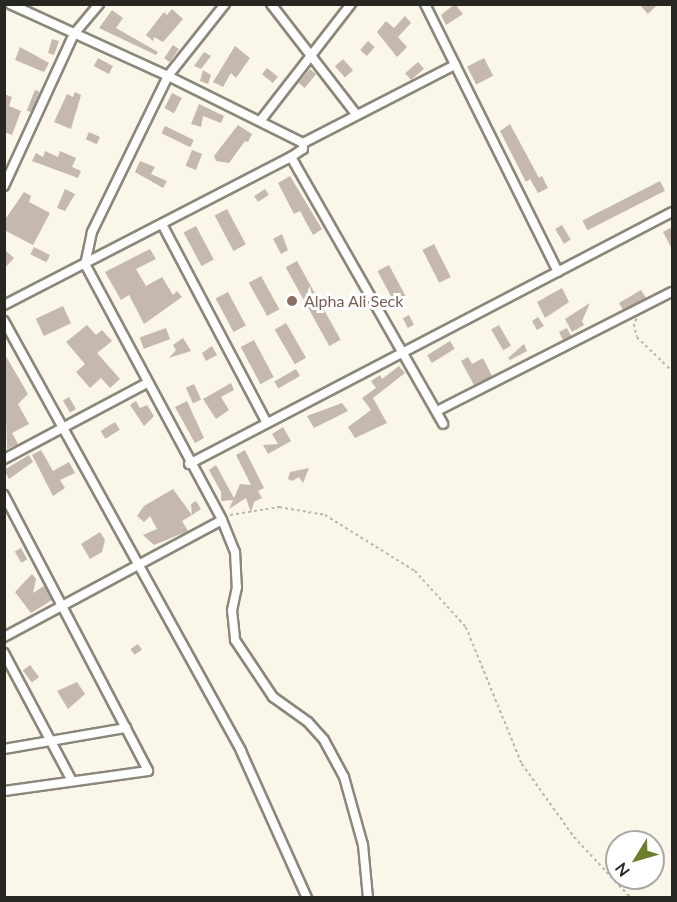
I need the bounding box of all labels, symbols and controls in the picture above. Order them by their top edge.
place label: Alpha Ali Seck [304,291,404,311]
marker: Alpha Ali Seck [285,294,299,308]
north arrow [605,830,665,890]
text: N [611,859,633,881]

